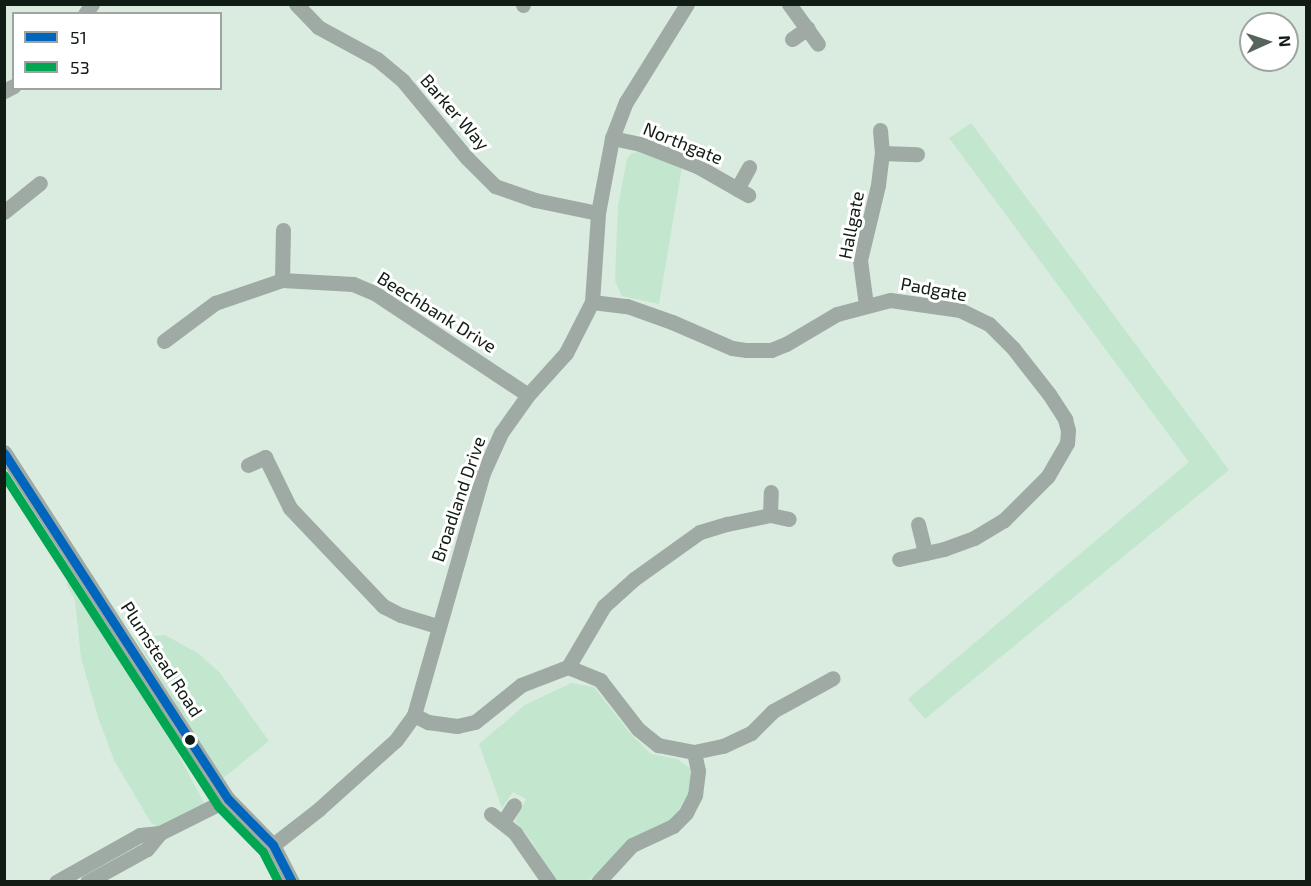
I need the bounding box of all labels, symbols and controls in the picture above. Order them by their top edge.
legend [12,12,222,90]
north arrow [1239,12,1299,72]
text: 51 [70,26,87,48]
text: N [1276,35,1295,47]
text: 53 [70,56,90,78]
street label: Barker Way [416,69,494,155]
street label: Northgate [640,117,726,169]
street label: Hallgate [834,189,868,261]
street label: Beechbank Drive [373,267,501,357]
street label: Padgate [899,273,969,305]
street label: Broadland Drive [426,433,490,565]
street label: Plumstead Road [117,597,207,721]
unlabelled marker [184,734,196,746]

